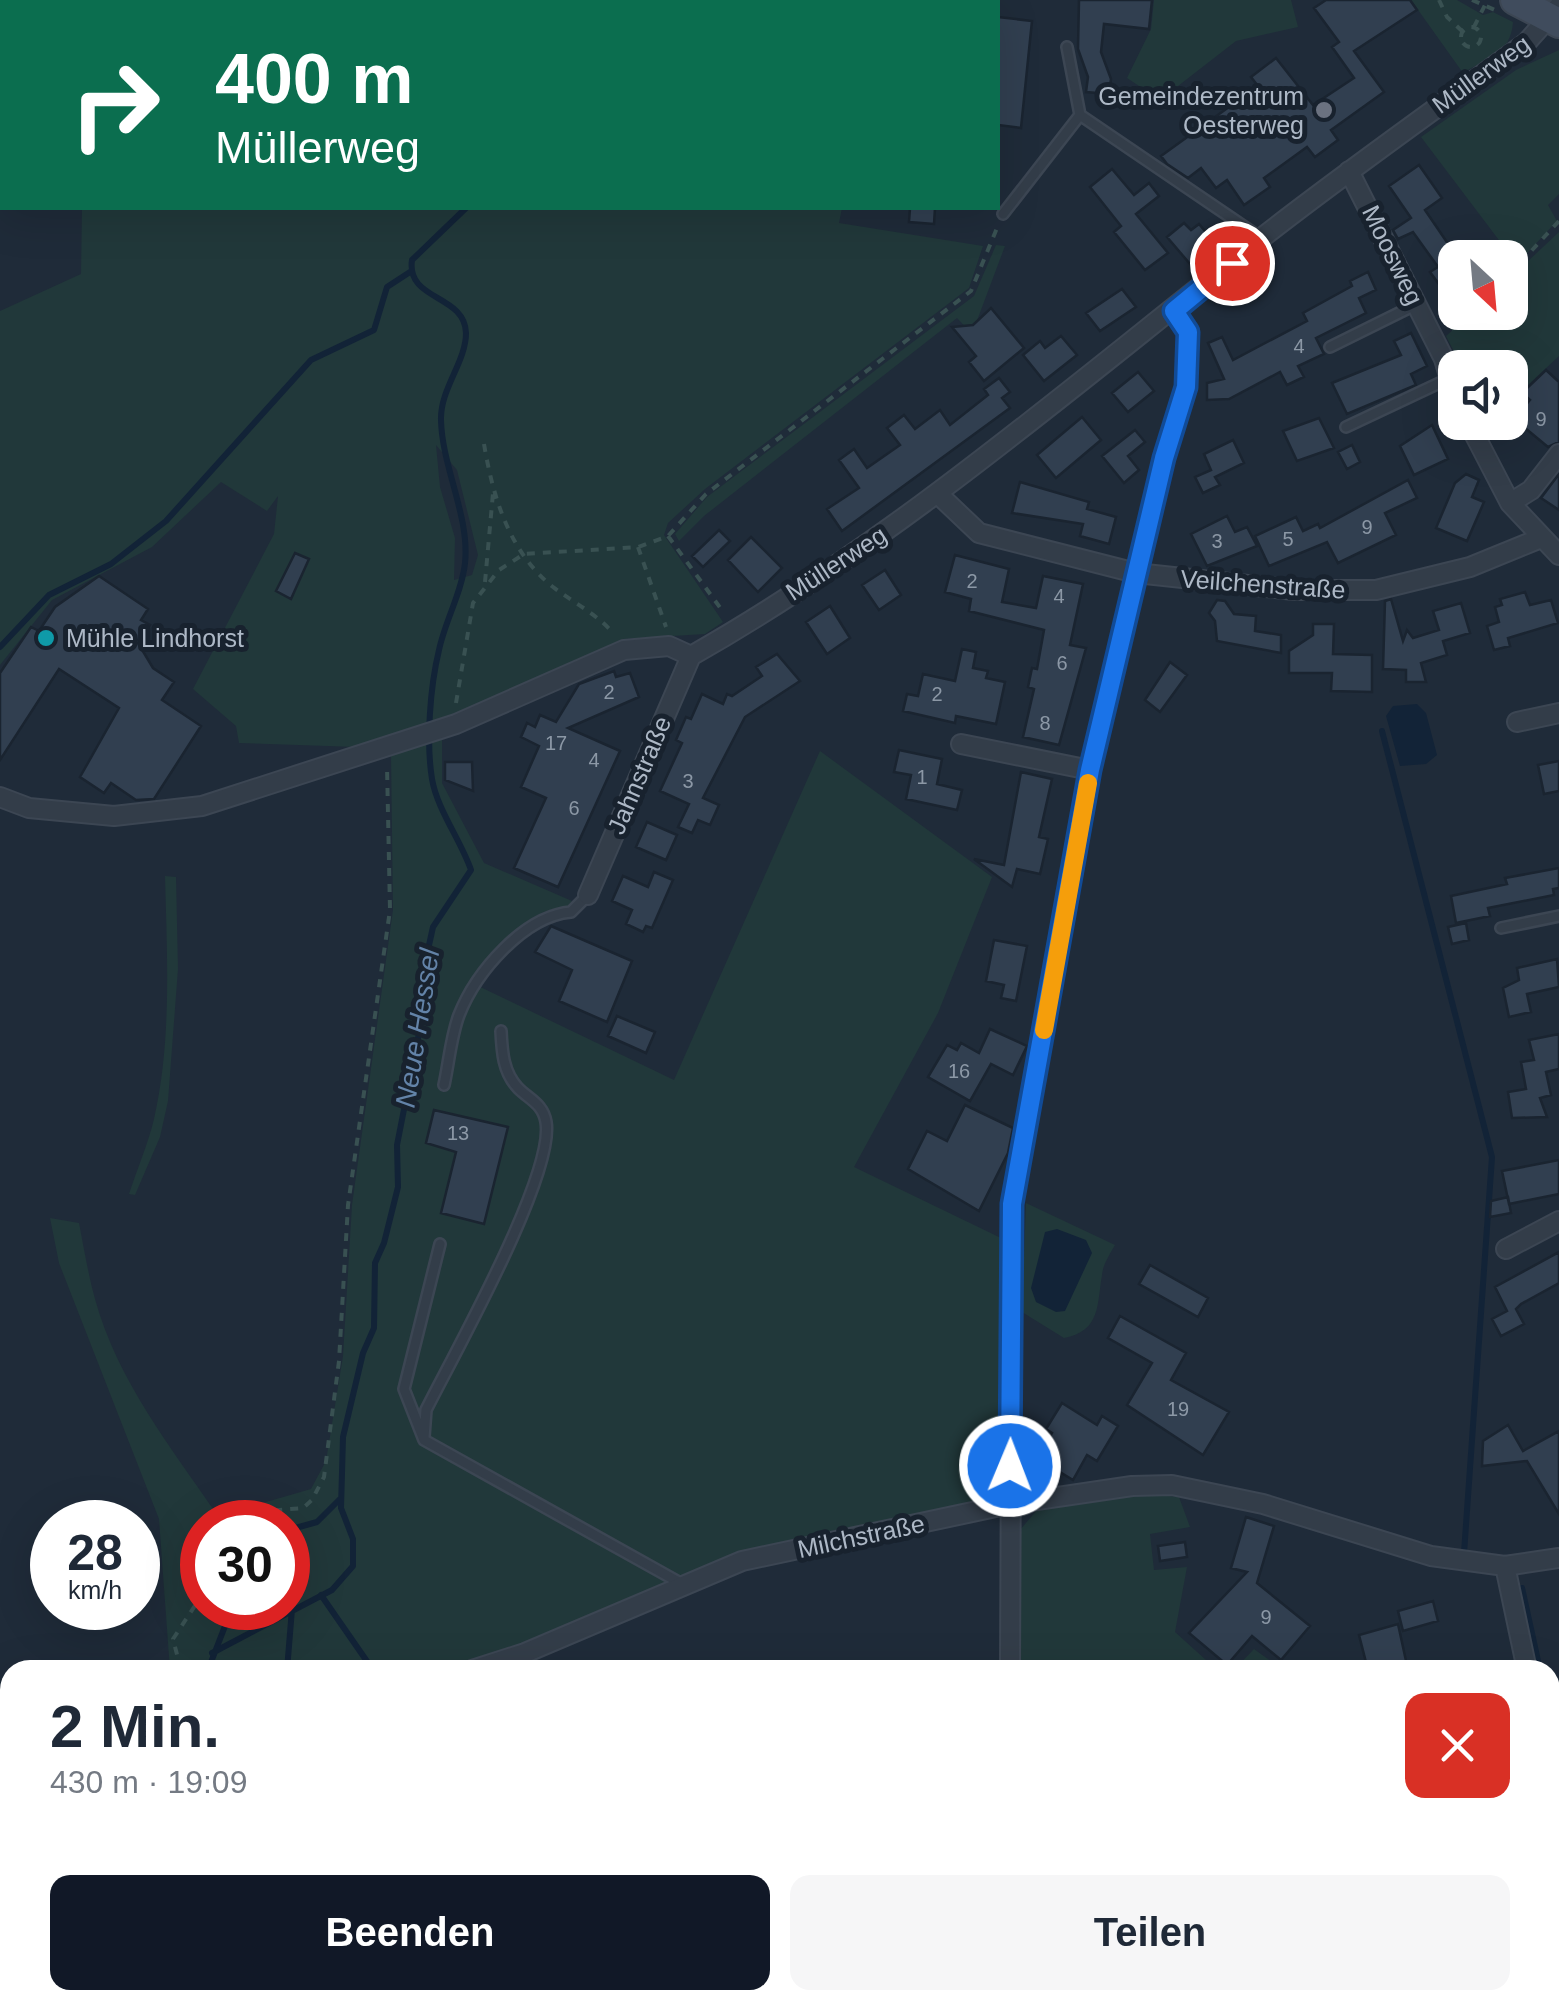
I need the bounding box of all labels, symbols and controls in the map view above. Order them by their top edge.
street label: Müllerweg [1427,29,1535,119]
icon: right [50,40,180,170]
text: 400 m [215,40,413,118]
place label: Gemeindezentrum Oesterweg [1098,82,1304,139]
marker: Gemeindezentrum Oesterweg [1313,99,1335,121]
text: Müllerweg [215,122,420,173]
street label: Moosweg [1357,201,1429,309]
pin [1190,221,1275,306]
icon: arrive [1205,236,1260,291]
north arrow [1438,240,1528,330]
map controls [1438,240,1528,440]
house number: 4 [1293,335,1305,357]
button: sound [1438,350,1528,440]
house number: 9 [1535,408,1547,430]
house number: 9 [1361,516,1373,538]
street label: Müllerweg [781,520,891,606]
house number: 5 [1282,528,1294,550]
house number: 3 [1211,530,1223,552]
street label: Veilchenstraße [1180,564,1346,604]
house number: 2 [966,570,978,592]
house number: 4 [1053,585,1065,607]
place label: Mühle Lindhorst [66,624,244,652]
marker: Mühle Lindhorst [35,627,57,649]
house number: 6 [1056,652,1068,674]
house number: 2 [603,681,615,703]
house number: 2 [931,683,943,705]
street label: Jahnstraße [602,712,676,838]
house number: 8 [1039,712,1051,734]
house number: 17 [545,732,567,754]
house number: 4 [588,749,600,771]
house number: 1 [916,766,928,788]
house number: 3 [682,770,694,792]
house number: 6 [568,797,580,819]
water label: Neue Hessel [390,946,445,1110]
house number: 16 [948,1060,970,1082]
house number: 13 [447,1122,469,1144]
house number: 19 [1167,1398,1189,1420]
position arrow [958,1414,1062,1518]
speed limit sign: 30 [180,1500,310,1630]
street label: Milchstraße [795,1509,927,1563]
text: 28 [67,1525,123,1581]
text: km/h [68,1576,122,1604]
house number: 9 [1260,1606,1272,1628]
text: 2 Min. [50,1693,220,1760]
button: close [1405,1693,1510,1798]
text: 430 m · 19:09 [50,1764,247,1800]
button: Beenden [50,1875,770,1990]
button: Teilen [790,1875,1510,1990]

